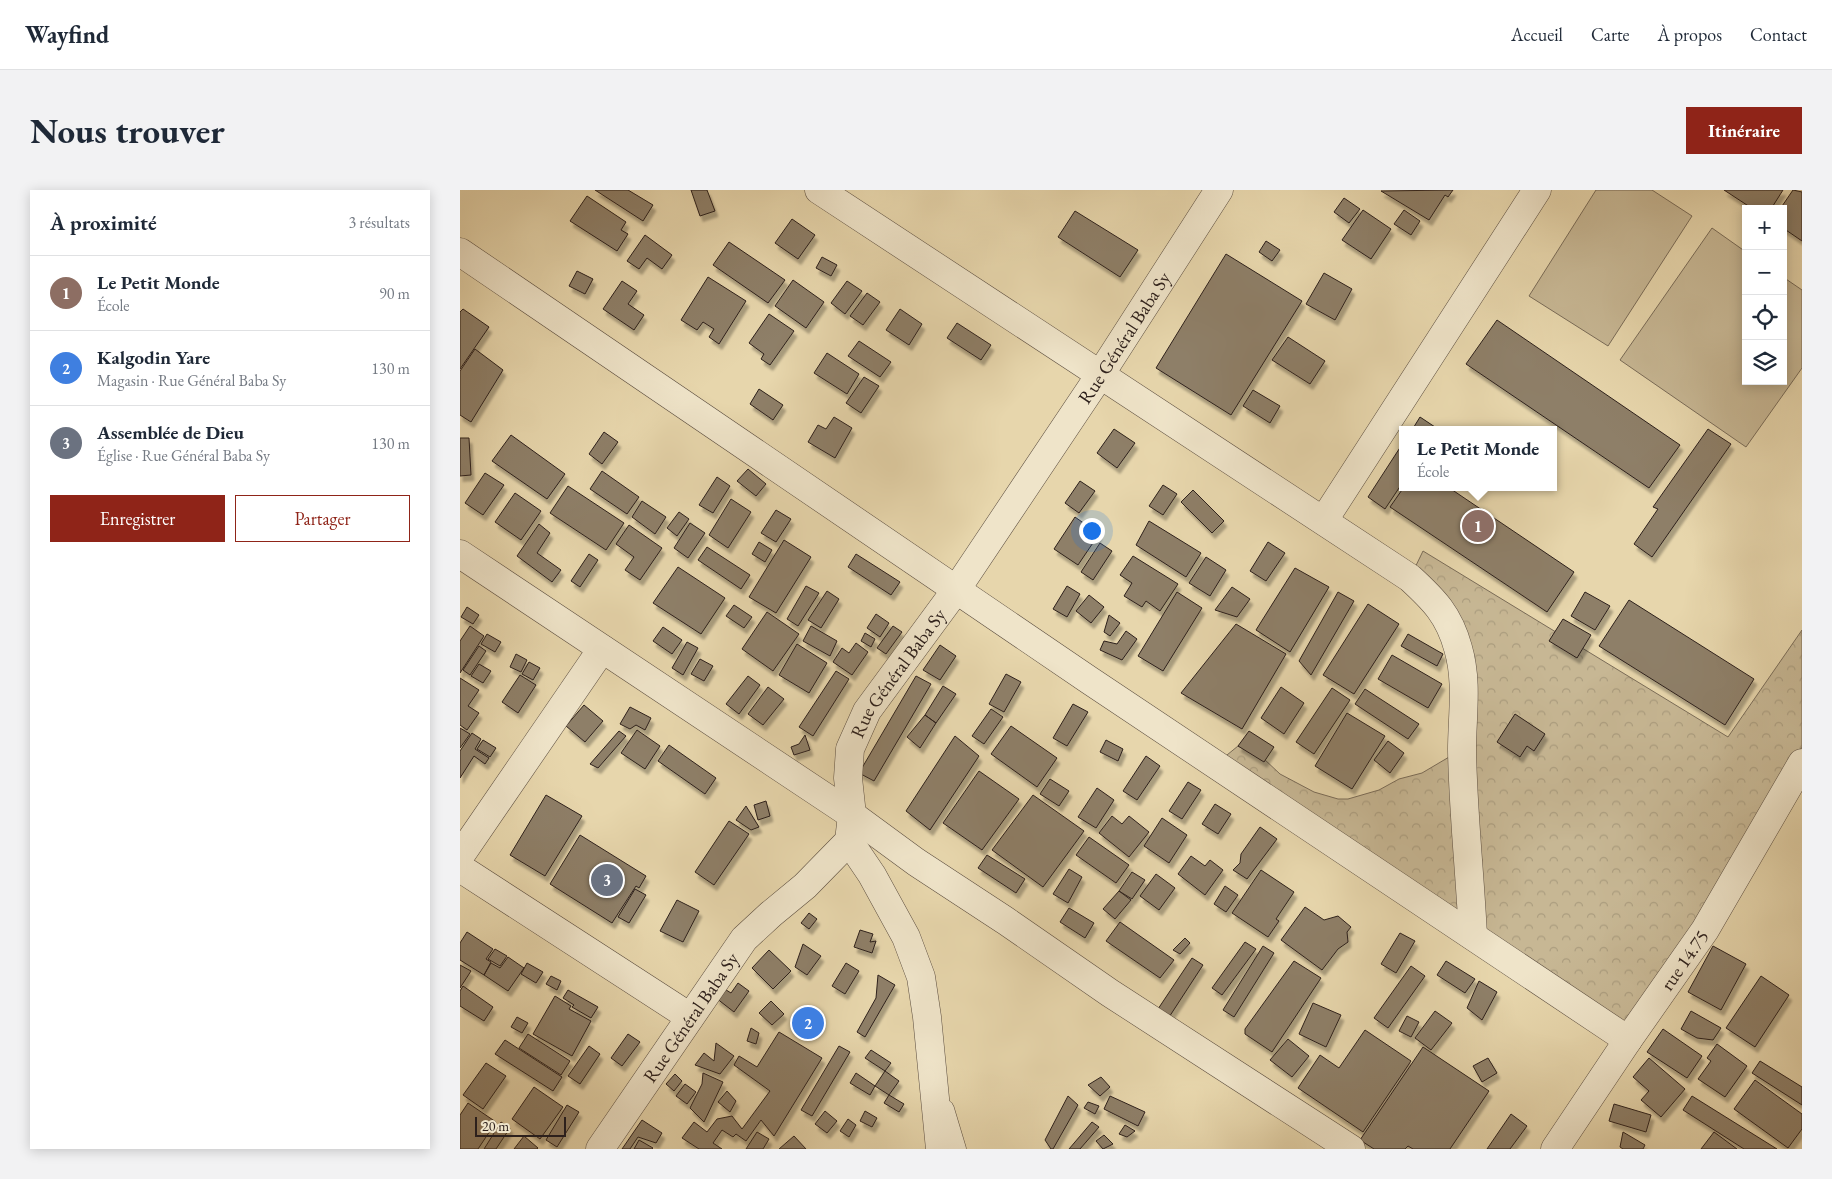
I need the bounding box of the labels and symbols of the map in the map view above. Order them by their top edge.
street label: Rue Général Baba Sy [1072,266,1176,408]
pin: 1 [1462,507,1494,545]
your location [1079,518,1105,544]
street label: Rue Général Baba Sy [844,603,951,741]
pin: 3 [591,861,623,899]
street label: rue 14.75 [1654,925,1714,995]
street label: Rue Général Baba Sy [637,946,744,1087]
pin: 2 [792,1004,824,1042]
scale bar [475,1114,566,1137]

